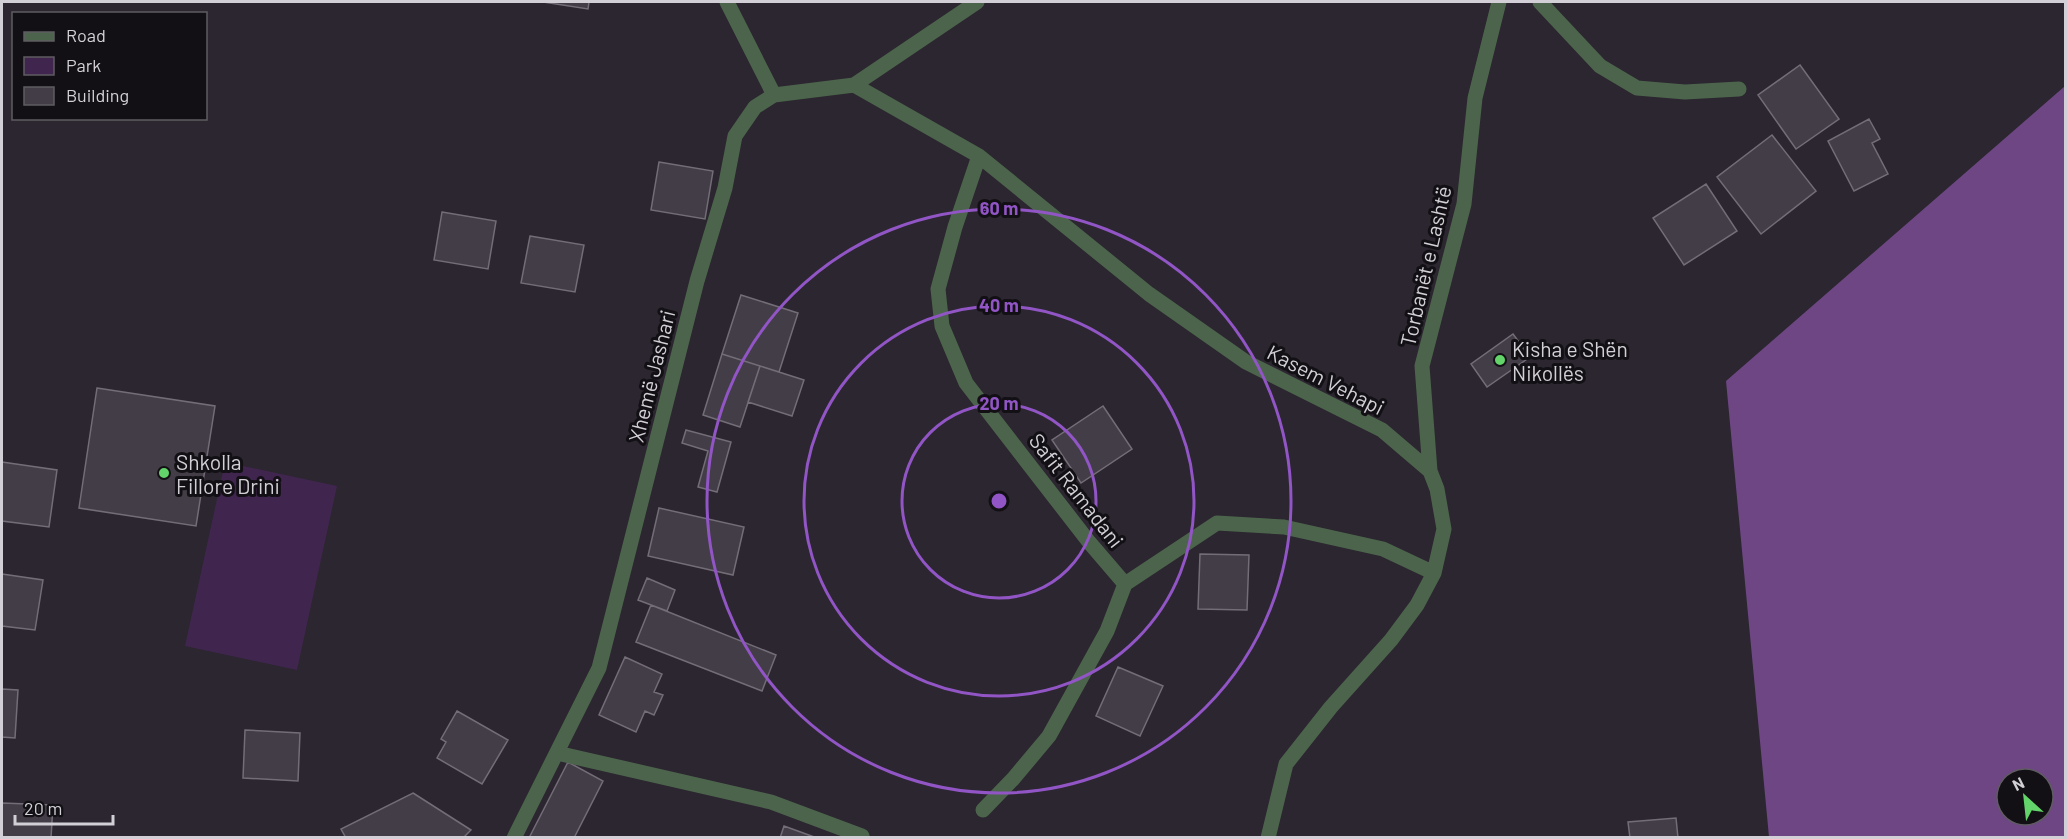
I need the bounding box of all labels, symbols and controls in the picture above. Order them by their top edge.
legend [12,12,207,120]
text: Road [66,24,106,46]
text: Park [66,54,101,76]
text: Building [66,84,129,106]
street label: Torbanët e Lashtë [1394,183,1456,349]
text: 60 m [980,197,1018,219]
text: 40 m [979,294,1019,316]
street label: Xhemë Jashari [622,307,680,445]
place label: Kisha e Shën Nikollës [1512,336,1628,385]
street label: Kasem Vehapi [1263,339,1389,419]
marker: Kisha e Shën Nikollës [1493,353,1507,367]
text: 20 m [980,392,1018,414]
street label: Safit Ramadani [1025,428,1129,552]
place label: Shkolla Fillore Drini [176,449,280,498]
marker: Shkolla Fillore Drini [157,466,171,480]
centre of rings [989,491,1009,511]
north arrow [1995,767,2055,827]
text: N [2009,772,2027,794]
scale bar [15,788,112,826]
text: 20 m [24,797,62,819]

